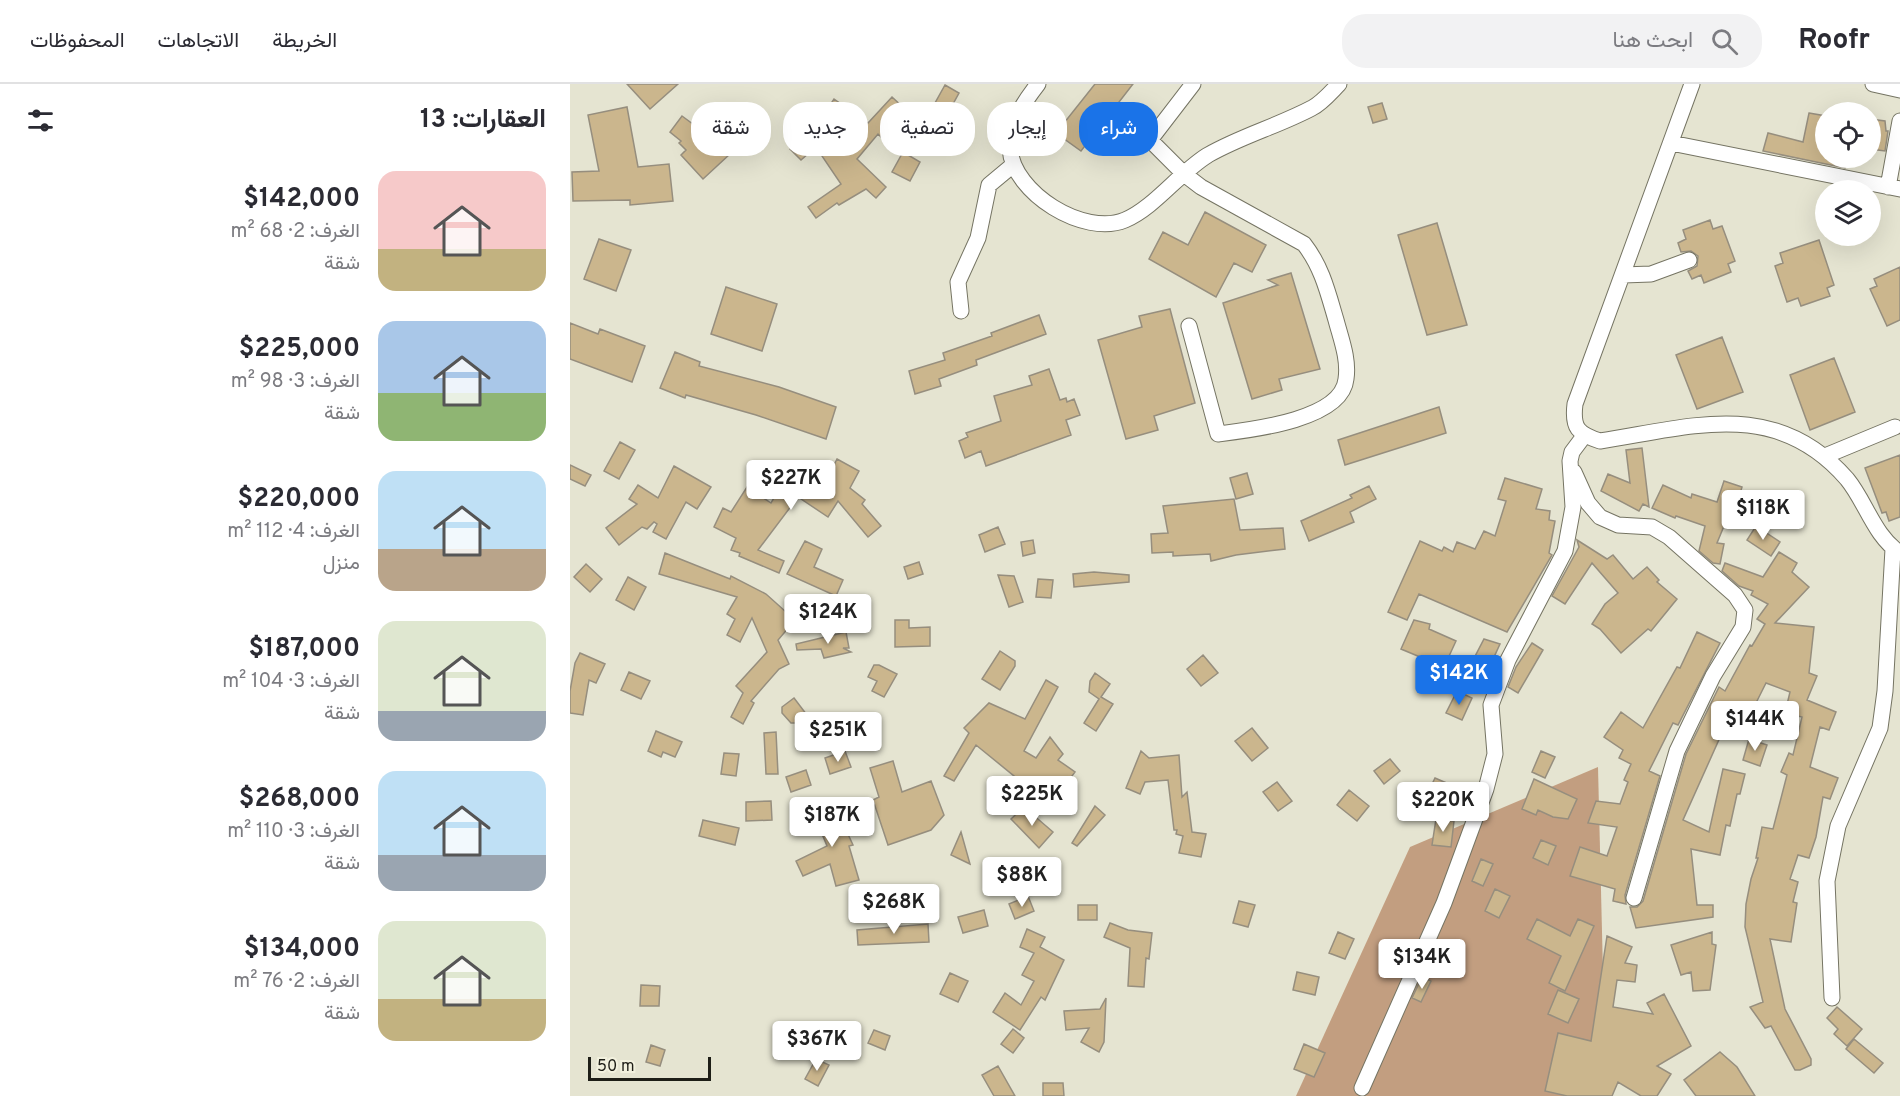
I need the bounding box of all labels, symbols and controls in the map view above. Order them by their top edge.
search box [1342,14,1762,68]
text: Roofr [1798,23,1870,59]
icon: search [1708,25,1741,58]
text: المحفوظات [30,28,125,55]
text: الاتجاهات [158,28,239,55]
text: الخريطة [272,28,337,55]
text: ابحث هنا [1612,28,1693,55]
chip: شقة [691,102,771,156]
chip: جديد [783,102,868,156]
chip: تصفية [880,102,975,156]
chip: إيجار [987,102,1067,156]
chip: شراء [1079,102,1158,156]
map controls [1815,102,1881,246]
button: locate [1815,102,1881,168]
icon: filters [24,104,57,137]
text: العقارات: 13 [420,104,546,137]
button: layers [1815,180,1881,246]
text: $142,000 [243,183,360,216]
icon: home [426,195,498,267]
text: الغرف: 2 · 68 m² [231,219,360,245]
text: شقة [324,251,360,277]
text: $225,000 [239,333,360,366]
icon: home [426,345,498,417]
text: الغرف: 3 · 98 m² [231,369,360,395]
text: شقة [324,401,360,427]
pin: $227K [749,460,833,511]
text: $227K [760,466,822,492]
text: $220,000 [237,483,360,516]
pin: $118K [1721,490,1805,541]
icon: home [426,495,498,567]
text: $118K [1736,496,1790,522]
text: الغرف: 4 · 112 m² [227,519,360,545]
text: منزل [323,551,360,577]
pin: $124K [786,594,870,645]
text: $124K [798,600,858,626]
text: $187,000 [248,633,360,666]
icon: home [426,645,498,717]
pin: $142K [1417,655,1501,706]
text: $142K [1429,661,1489,687]
text: الغرف: 3 · 104 m² [222,669,360,695]
text: شقة [324,701,360,727]
pin: $144K [1713,701,1797,752]
text: $144K [1725,707,1785,733]
pin: $251K [796,712,880,763]
text: $251K [809,718,867,744]
pin: $225K [990,776,1074,827]
text: $225K [1001,782,1063,808]
pin: $220K [1401,782,1485,833]
text: $268,000 [239,783,360,816]
text: $220K [1411,788,1475,814]
icon: home [426,795,498,867]
pin: $187K [790,797,874,848]
text: $187K [803,803,861,829]
text: الغرف: 3 · 110 m² [227,819,360,845]
text: شقة [324,851,360,877]
pin: $88K [986,857,1058,908]
text: $88K [996,863,1048,889]
pin: $268K [852,884,936,935]
text: $268K [862,890,926,916]
text: $134,000 [244,933,360,966]
pin: $134K [1380,939,1464,990]
icon: home [426,945,498,1017]
text: $134K [1392,945,1452,971]
text: الغرف: 2 · 76 m² [233,969,360,995]
text: شقة [324,1001,360,1027]
pin: $367K [775,1021,859,1072]
text: $367K [786,1027,848,1053]
scale bar [588,1054,711,1082]
text: 50 m [597,1057,635,1077]

